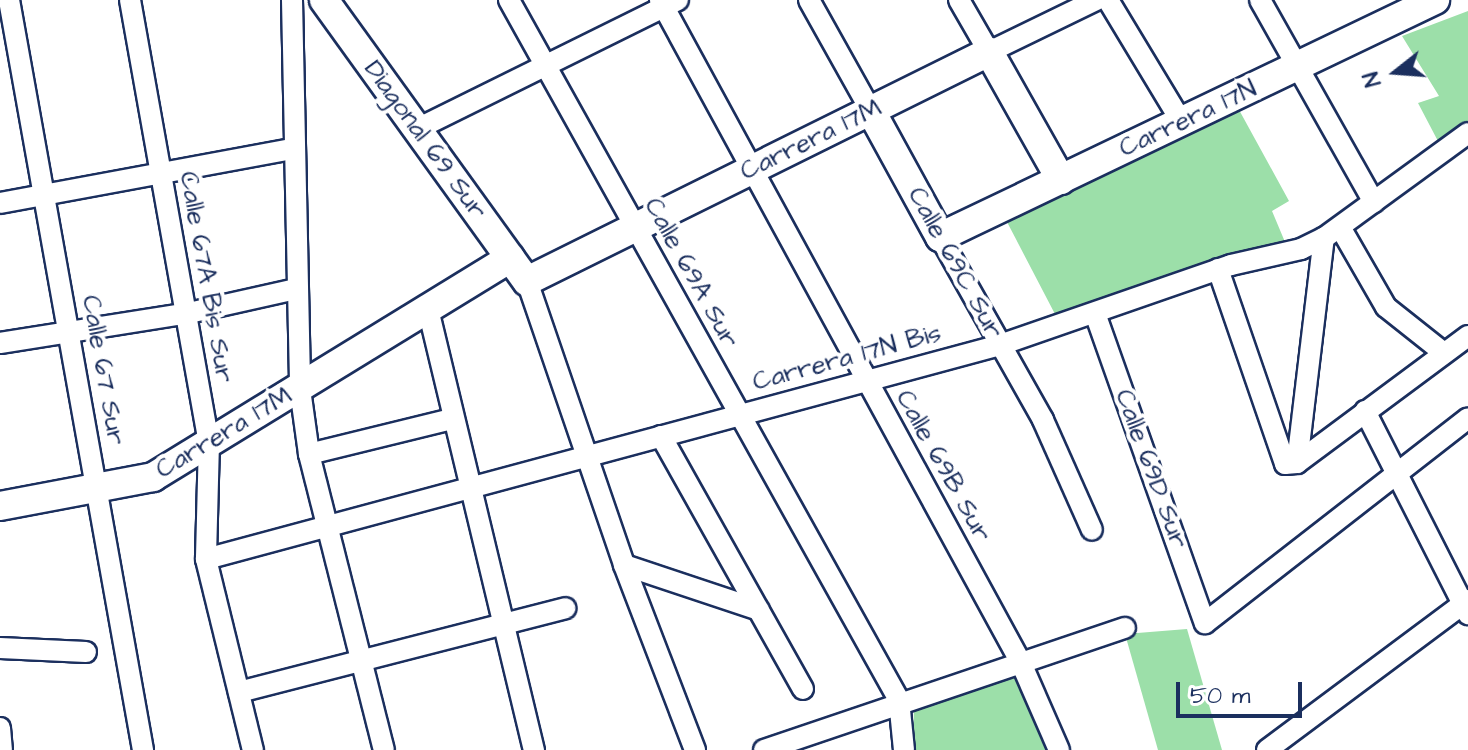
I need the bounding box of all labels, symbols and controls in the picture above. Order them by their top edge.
north arrow [1356,32,1436,112]
street label: Diagonal 69 Sur [357,55,493,225]
text: N [1356,68,1389,90]
street label: Carrera 17N [1114,74,1262,164]
street label: Carrera 17M [735,92,887,188]
street label: Calle 67A Bis Sur [172,169,240,385]
street label: Calle 69C Sur [901,182,1009,344]
street label: Calle 69A Sur [637,193,745,353]
street label: Calle 67 Sur [75,293,131,447]
street label: Carrera 17N Bis [749,318,945,398]
street label: Carrera 17M [150,380,298,486]
street label: Calle 69B Sur [889,385,997,547]
street label: Calle 69D Sur [1108,385,1194,553]
scale bar [1180,666,1306,716]
text: 50 m [1190,679,1250,713]

